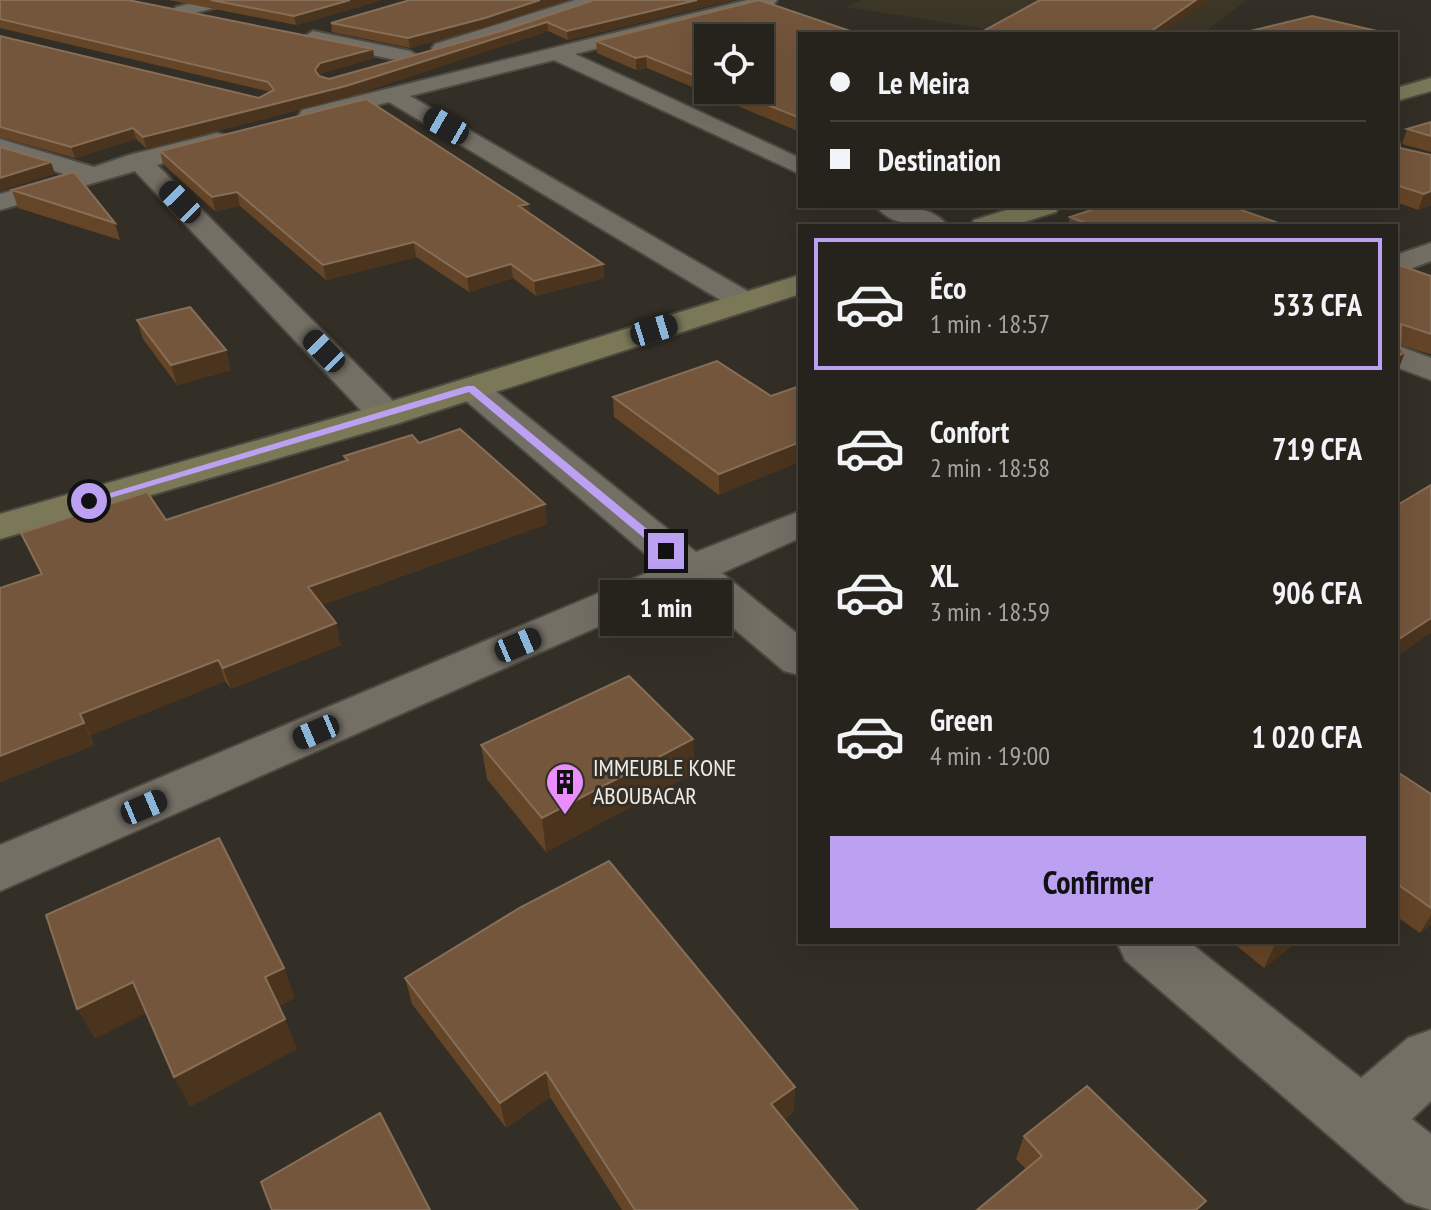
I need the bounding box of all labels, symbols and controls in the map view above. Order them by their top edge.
map controls [694,24,774,104]
button: locate [694,24,774,104]
text: Le Meira [878,63,970,102]
car [419,104,473,148]
text: Destination [878,140,1001,179]
car [155,176,205,228]
icon: car [834,268,906,340]
text: Éco [930,268,966,307]
text: 533 CFA [1272,285,1362,324]
text: 1 min · 18:57 [930,307,1050,340]
car [628,312,680,348]
car [299,325,349,377]
icon: car [834,412,906,484]
text: Confort [930,412,1009,451]
text: 719 CFA [1272,429,1362,468]
text: 2 min · 18:58 [930,451,1050,484]
route start [71,483,107,519]
route end [648,533,684,569]
icon: car [834,556,906,628]
text: XL [930,556,959,595]
text: 906 CFA [1272,573,1362,612]
callout: 1 min [600,579,732,635]
text: 1 min [640,591,692,624]
text: 3 min · 18:59 [930,595,1050,628]
car [491,625,545,665]
icon: car [834,700,906,772]
text: Green [930,700,993,739]
car [289,712,343,752]
text: 1 020 CFA [1251,717,1362,756]
text: 4 min · 19:00 [930,739,1050,772]
place label: IMMEUBLE KONE ABOUBACAR [593,752,736,811]
building icon: IMMEUBLE KONE ABOUBACAR [544,761,586,816]
car [117,787,171,827]
button: Confirmer [830,836,1366,928]

